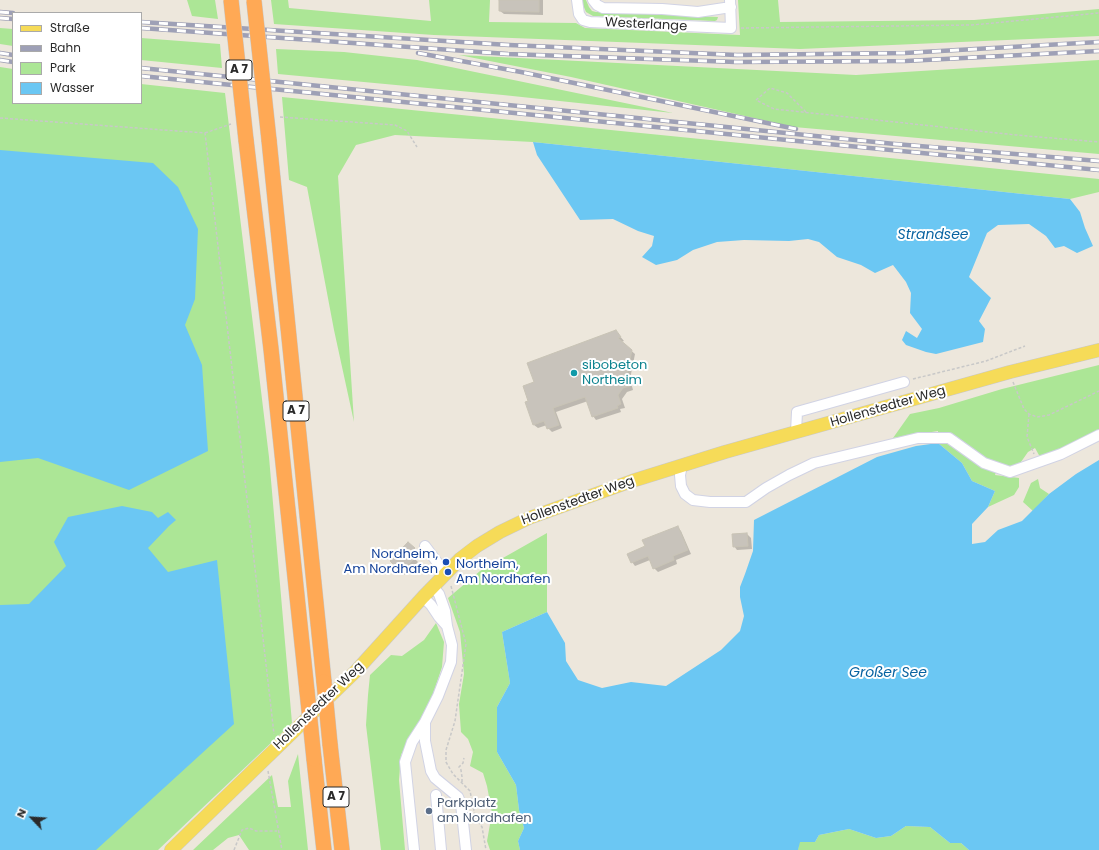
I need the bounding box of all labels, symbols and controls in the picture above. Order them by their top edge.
legend [12,12,142,104]
street label: Westerlange [604,15,688,35]
text: Straße [50,19,90,36]
text: Bahn [50,39,81,56]
text: Park [50,59,76,76]
road number: A 7 [226,60,252,80]
text: Wasser [50,79,94,96]
water label: Strandsee [897,227,969,243]
place label: sibobeton Northeim [582,358,647,389]
marker: sibobeton Northeim [569,368,579,378]
street label: Hollenstedter Weg [829,383,947,431]
road number: A 7 [283,401,309,421]
street label: Hollenstedter Weg [519,473,637,529]
place label: Nordheim, Am Nordhafen [344,547,438,578]
marker: Nordheim, Am Nordhafen [441,557,451,567]
place label: Northeim, Am Nordhafen [456,557,550,588]
marker: Northeim, Am Nordhafen [443,567,453,577]
street label: Hollenstedter Weg [271,659,367,753]
water label: Großer See [849,665,927,681]
road number: A 7 [323,787,349,807]
place label: Parkplatz am Nordhafen [437,796,532,827]
north arrow [12,798,52,838]
text: N [12,806,30,820]
marker: Parkplatz am Nordhafen [424,806,434,816]

